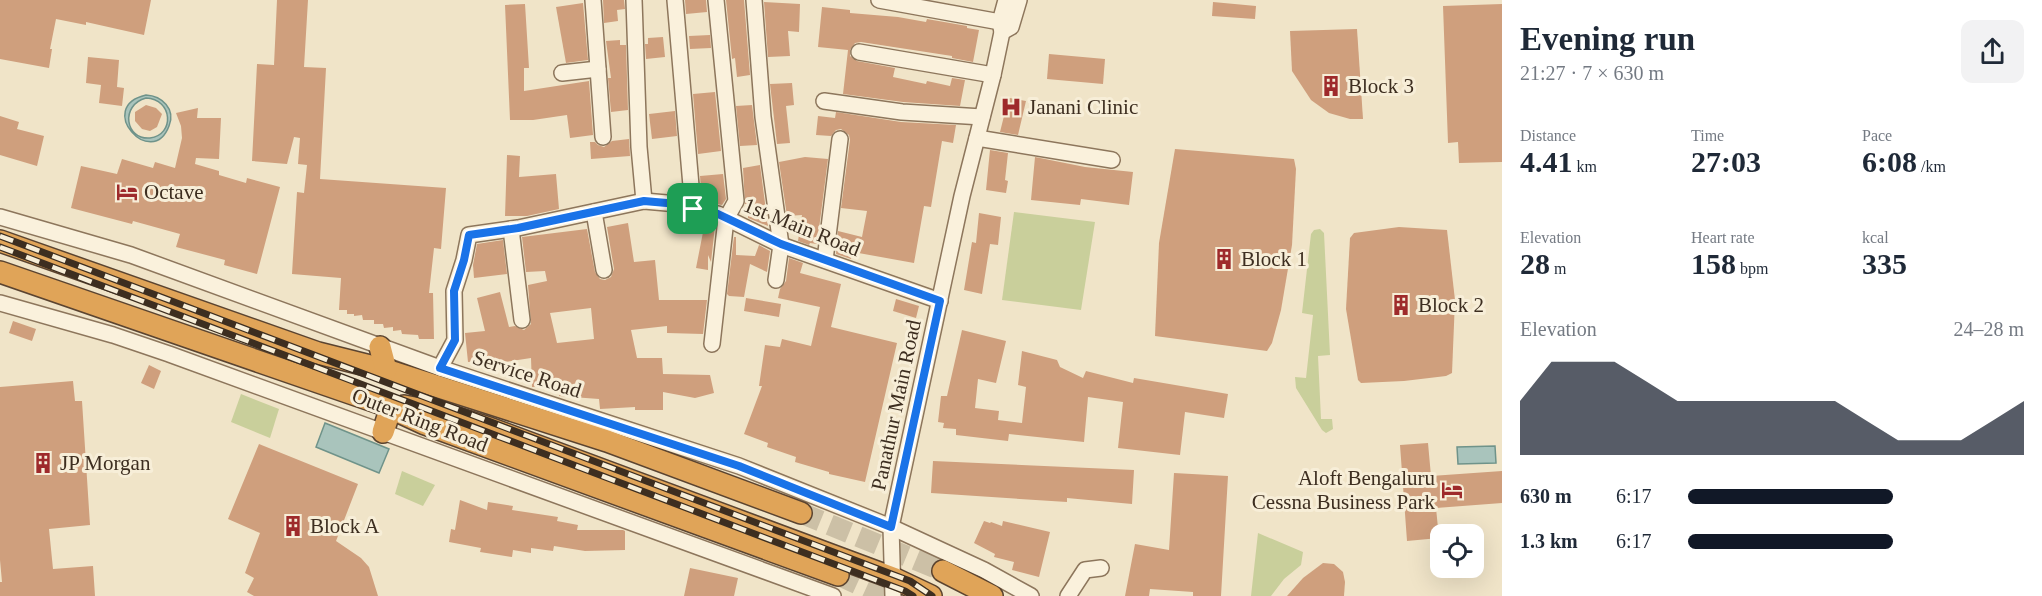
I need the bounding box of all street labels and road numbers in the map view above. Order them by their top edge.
street label: 1st Main Road [740,193,864,261]
street label: Panathur Main Road [866,317,926,493]
street label: Service Road [470,345,585,403]
street label: Outer Ring Road [349,383,492,457]

